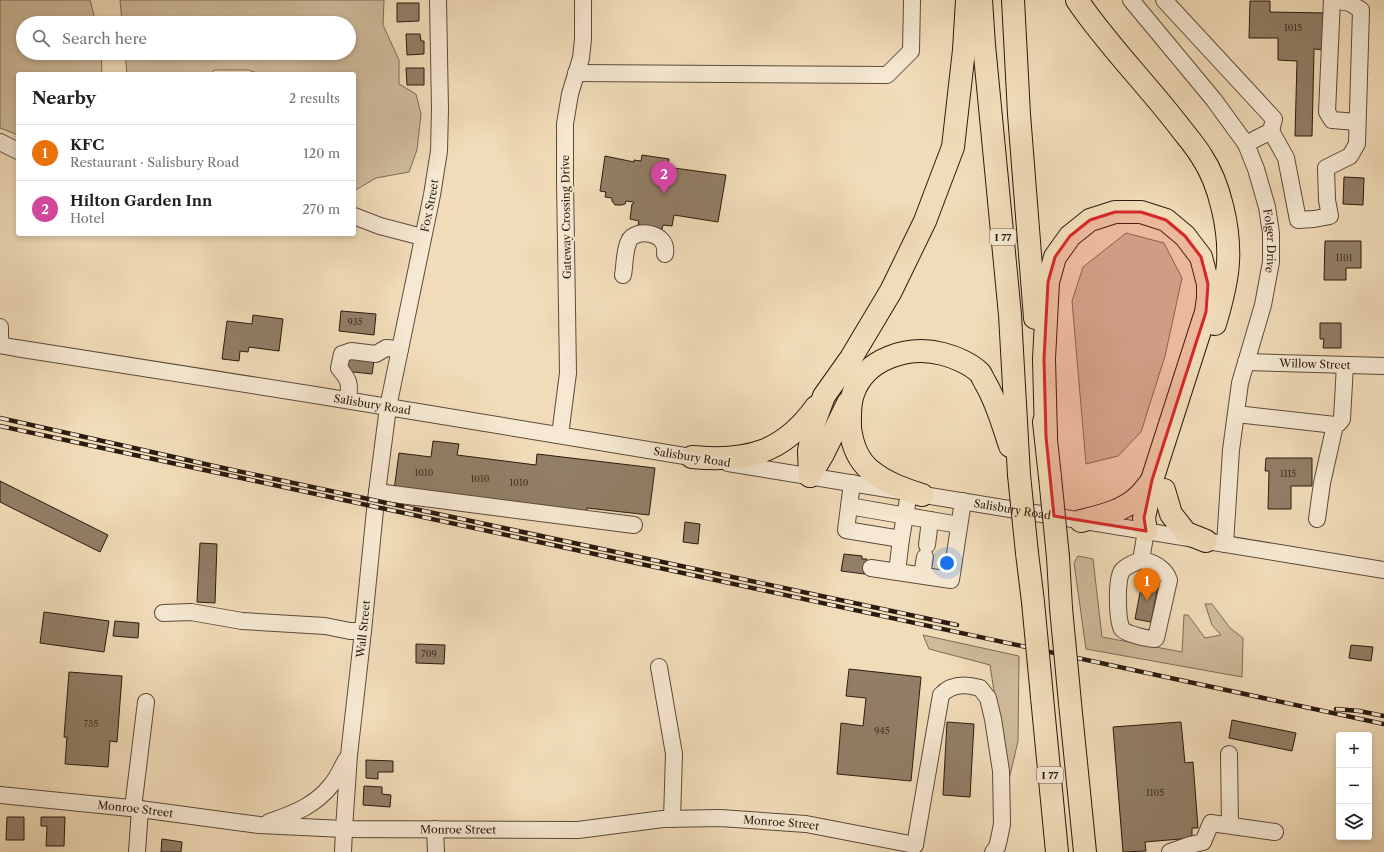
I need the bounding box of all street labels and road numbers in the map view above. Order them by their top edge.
street label: Gateway Crossing Drive [558,155,574,279]
street label: Fox Street [417,178,441,233]
street label: Folger Drive [1260,208,1278,274]
road number: I 77 [990,229,1016,245]
street label: Willow Street [1278,356,1351,372]
street label: Salisbury Road [333,391,412,418]
street label: Salisbury Road [653,444,732,470]
street label: Salisbury Road [973,496,1052,523]
street label: Wall Street [353,600,373,659]
road number: I 77 [1037,767,1063,783]
street label: Monroe Street [97,798,174,820]
street label: Monroe Street [743,813,820,833]
street label: Monroe Street [420,822,496,837]

